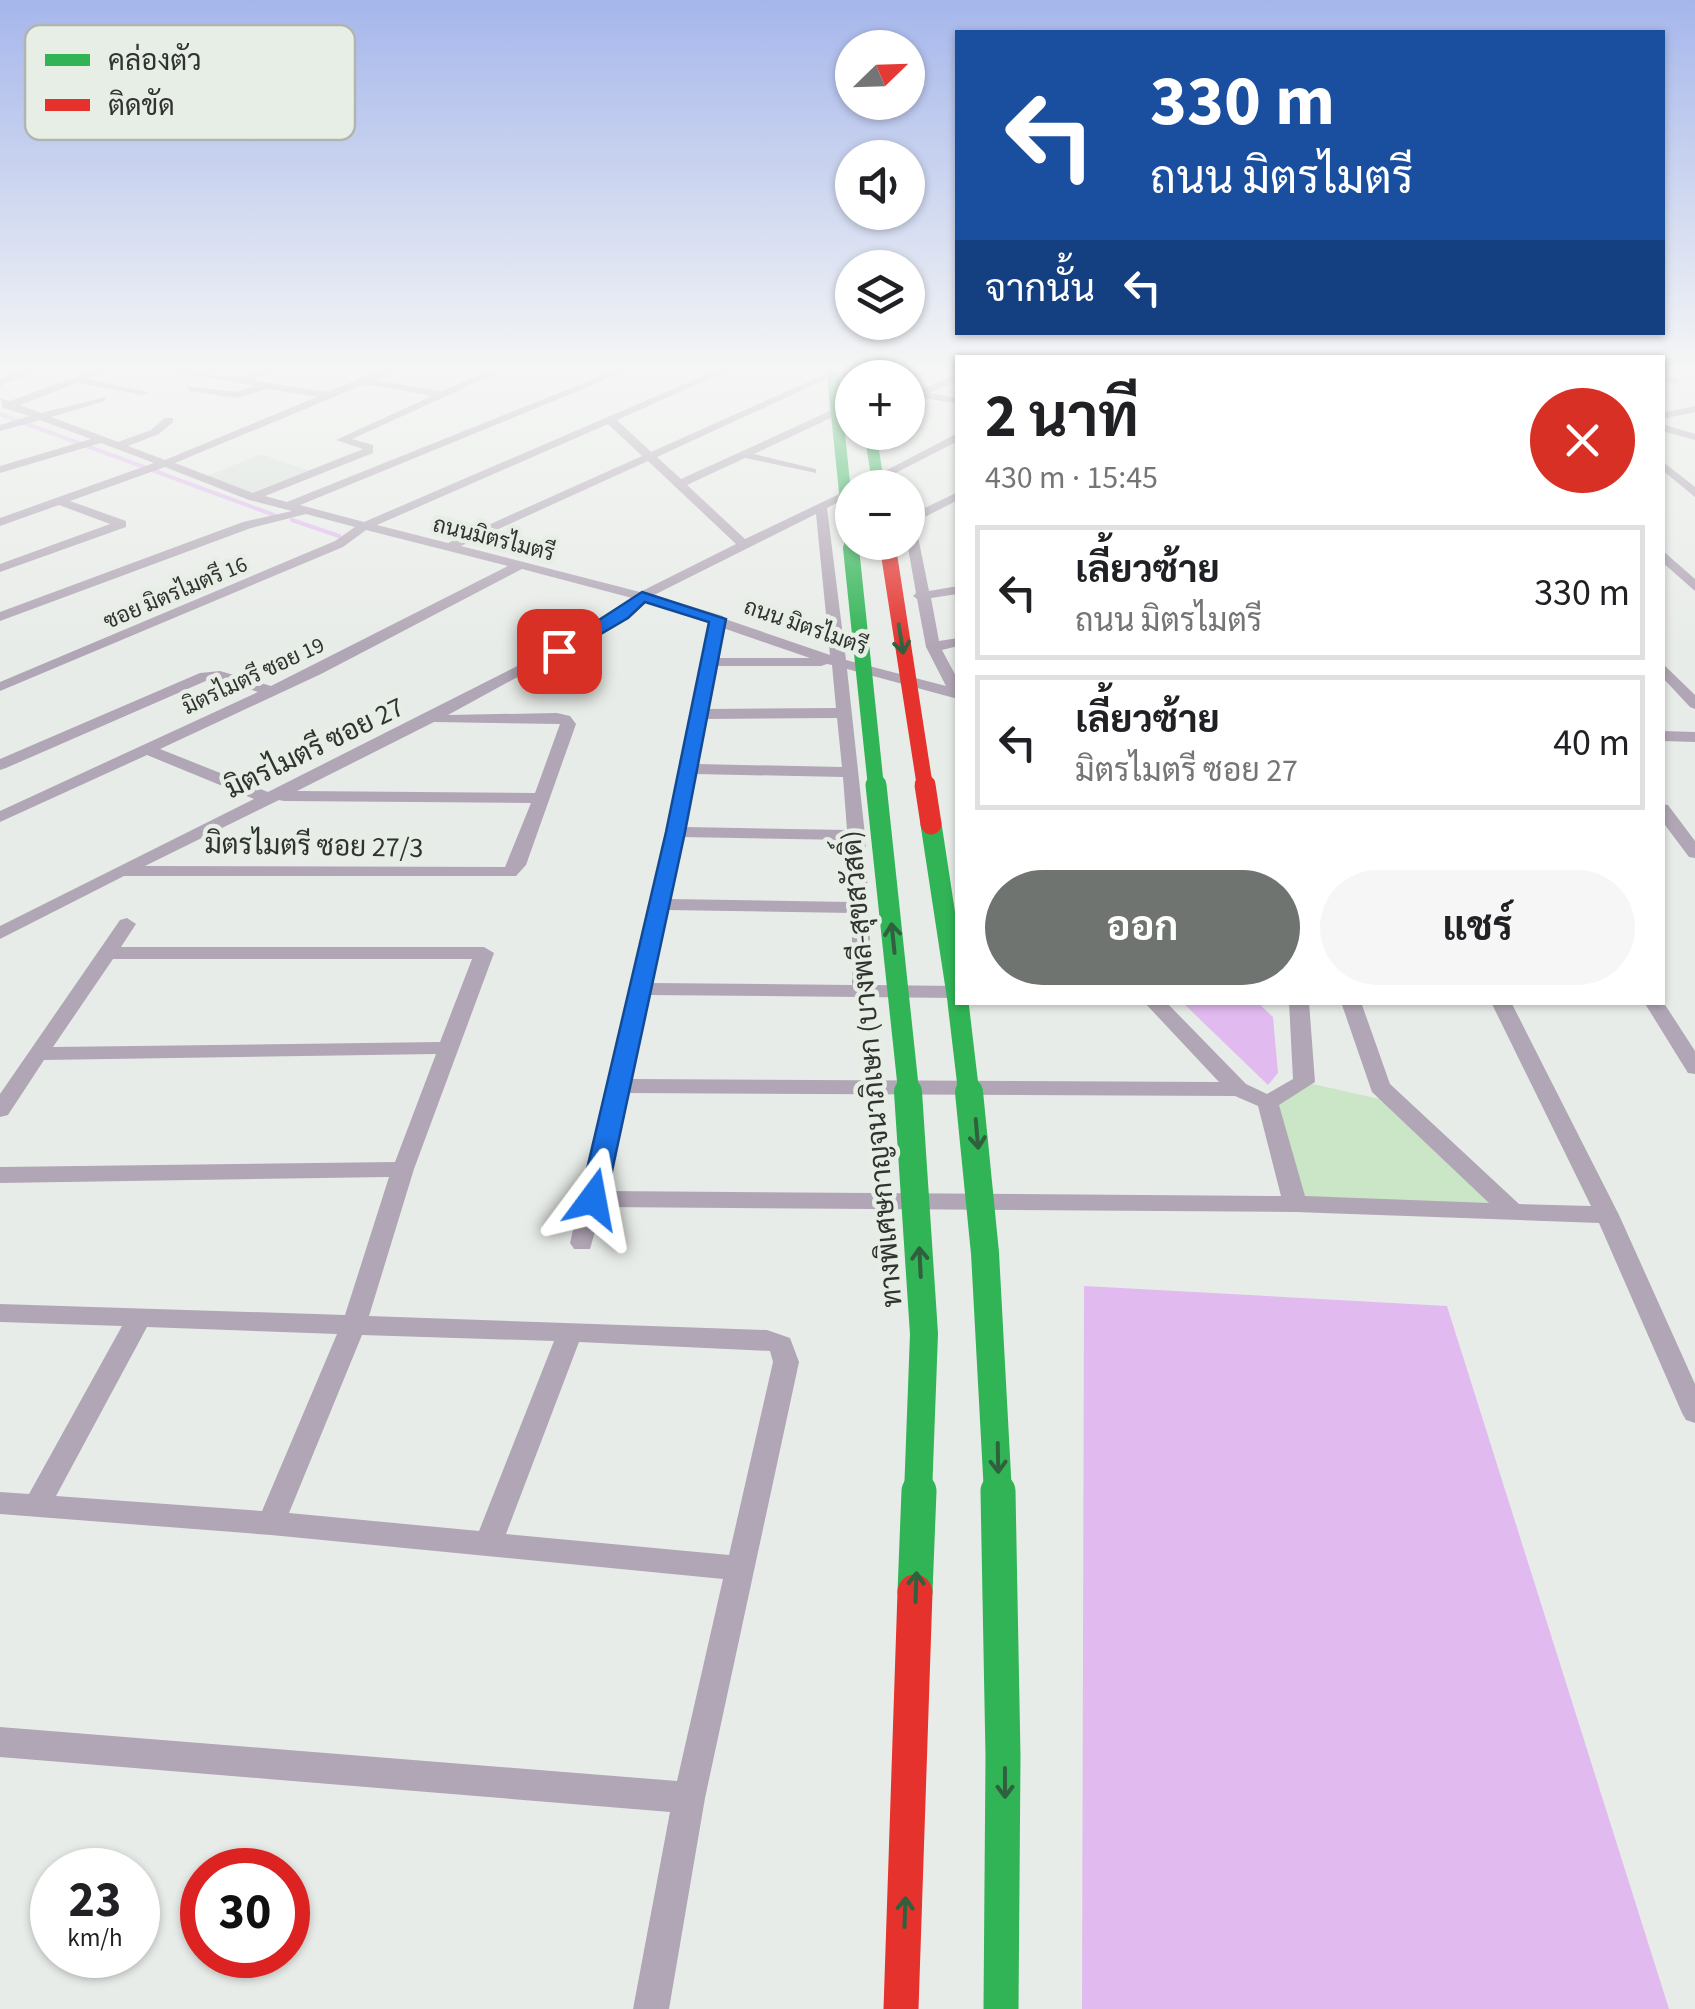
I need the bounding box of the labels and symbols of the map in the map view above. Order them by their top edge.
legend [25,25,355,140]
north arrow [835,30,925,120]
text: คล่องตัว [108,41,202,81]
text: ติดขัด [108,86,175,126]
street label: ถนนมิตรไมตรี [430,508,558,570]
street label: ซอย มิตรไมตรี 16 [99,548,252,638]
street label: ถนน มิตรไมตรี [740,591,872,663]
pin [517,609,602,694]
one-way arrow [892,622,911,655]
street label: มิตรไมตรี ซอย 19 [177,629,330,723]
street label: มิตรไมตรี ซอย 27 [218,687,411,809]
street label: มิตรไมตรี ซอย 27/3 [204,824,424,868]
street label: ทางพิเศษกาญจนาภิเษก (บางพลี-สุขสวัสดิ์) [827,829,913,1309]
one-way arrow [883,923,902,955]
one-way arrow [968,1117,987,1149]
position arrow [541,1147,645,1251]
one-way arrow [910,1246,929,1279]
one-way arrow [988,1440,1008,1473]
one-way arrow [907,1571,926,1603]
one-way arrow [996,1766,1014,1798]
speed limit sign: 30 [180,1848,310,1978]
one-way arrow [896,1896,915,1928]

